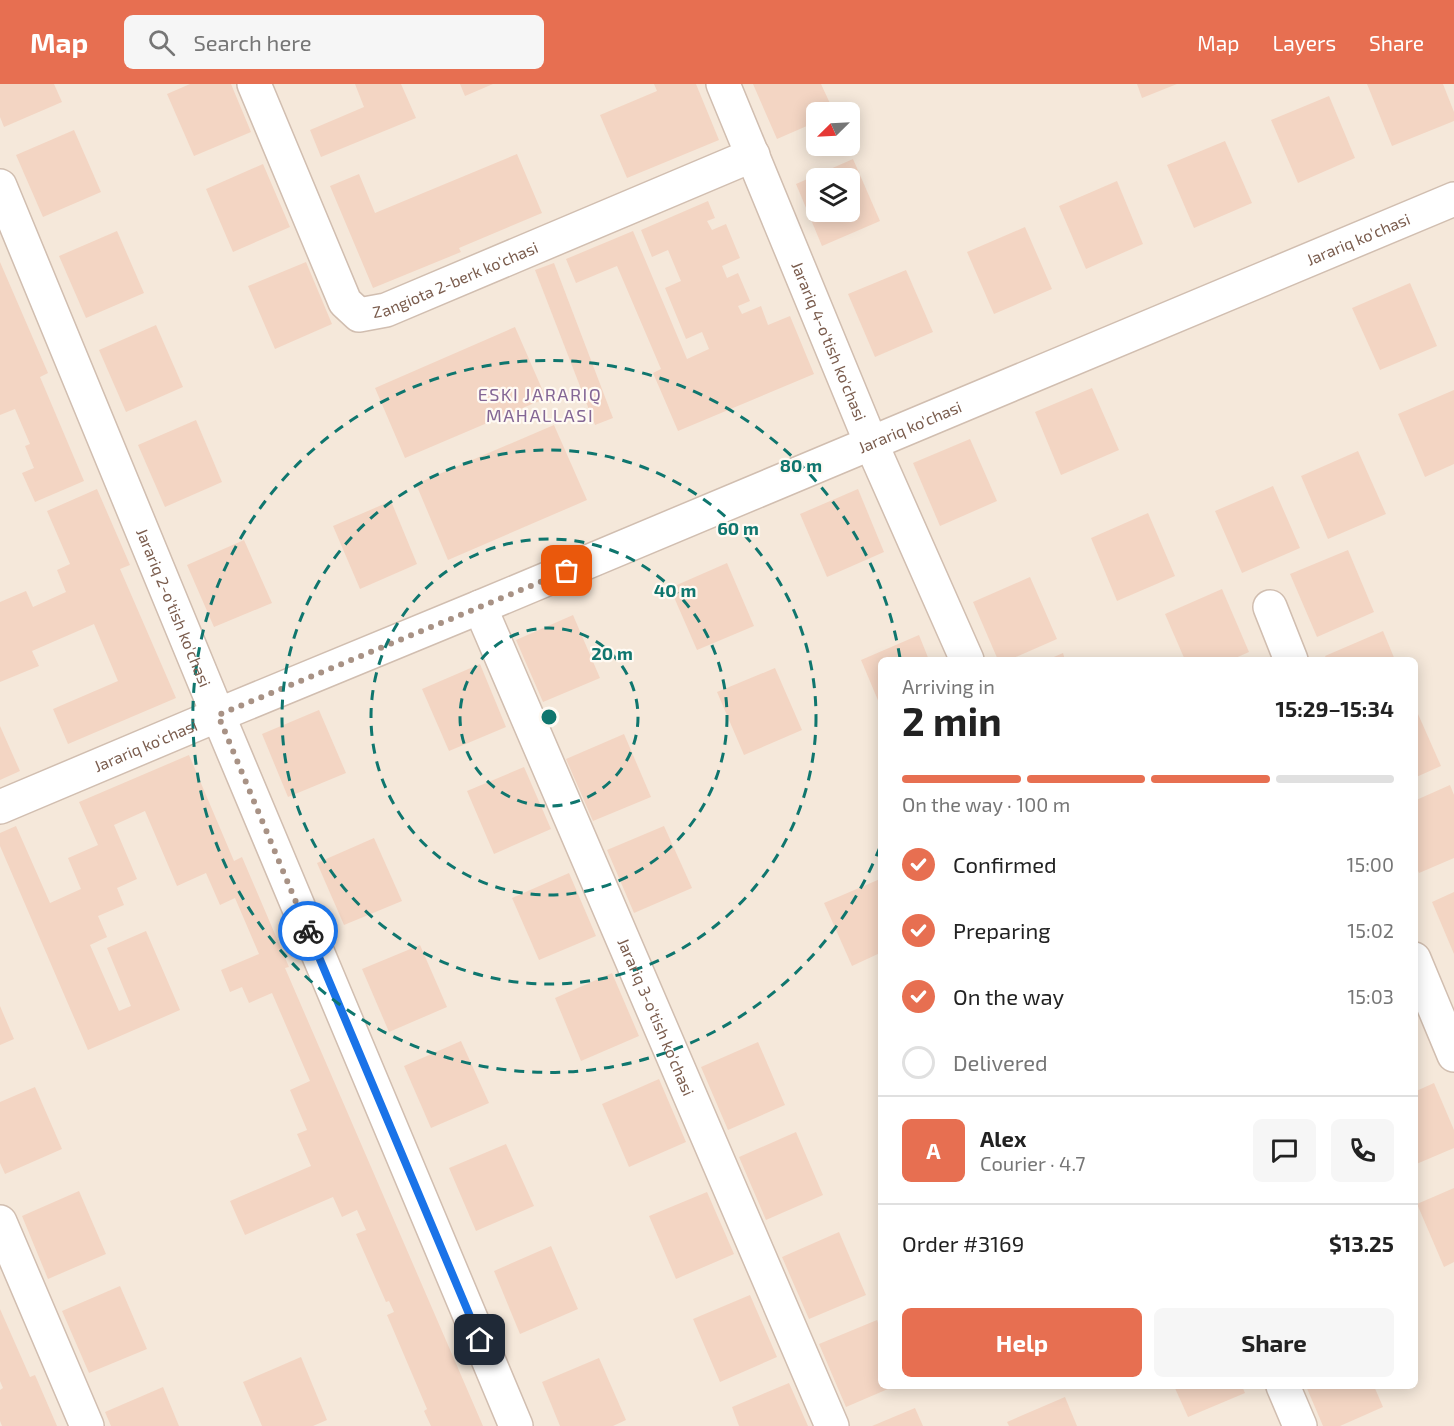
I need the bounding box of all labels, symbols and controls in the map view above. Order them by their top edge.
search box [124,15,544,69]
text: Map [30,25,88,59]
icon: search [145,26,178,59]
text: Search here [193,29,312,55]
text: Map [1197,30,1239,55]
text: Layers [1272,30,1336,55]
text: Share [1369,30,1424,55]
north arrow [806,102,860,156]
map controls [806,102,860,222]
button: layers [806,168,860,222]
street label: Jarariq ko'chasi [1303,209,1412,269]
street label: Zangiota 2-berk ko'chasi [371,237,540,321]
street label: Jarariq 4-o'tish ko'chasi [788,258,871,423]
district label: ESKI JARARIQ MAHALLASI [478,383,602,426]
street label: Jarariq ko'chasi [855,396,964,457]
text: 80 m [780,454,822,476]
text: 60 m [717,517,759,539]
street label: Jarariq 2-o'tish ko'chasi [133,525,215,690]
pin [541,545,592,596]
icon: bag [550,554,583,587]
text: 40 m [654,579,696,601]
text: 20 m [591,642,633,664]
text: Arriving in [902,674,995,698]
text: 15:29–15:34 [1276,695,1394,721]
text: 2 min [902,697,1002,744]
centre of rings [539,707,559,727]
street label: Jarariq ko'chasi [91,715,200,775]
text: On the way · 100 m [902,792,1070,816]
icon: check [902,848,935,881]
text: Confirmed [953,851,1057,877]
text: 15:00 [1346,852,1394,876]
courier [278,901,338,961]
icon: check [902,914,935,947]
icon: bike [292,915,325,948]
text: Preparing [953,917,1051,943]
text: 15:02 [1347,918,1394,942]
street label: Jarariq 3-o'tish ko'chasi [614,935,699,1098]
icon: check [902,980,935,1013]
text: On the way [953,983,1064,1009]
text: 15:03 [1347,984,1394,1008]
text: Delivered [953,1049,1048,1075]
button: chat [1253,1119,1316,1182]
button: phone [1331,1119,1394,1182]
text: Alex [980,1125,1026,1151]
text: A [926,1137,941,1163]
text: Courier · 4.7 [980,1151,1086,1175]
text: Order #3169 [902,1230,1024,1256]
text: $13.25 [1329,1230,1394,1256]
button: Help [902,1308,1142,1377]
button: Share [1154,1308,1394,1377]
pin [454,1314,505,1365]
icon: home [463,1323,496,1356]

